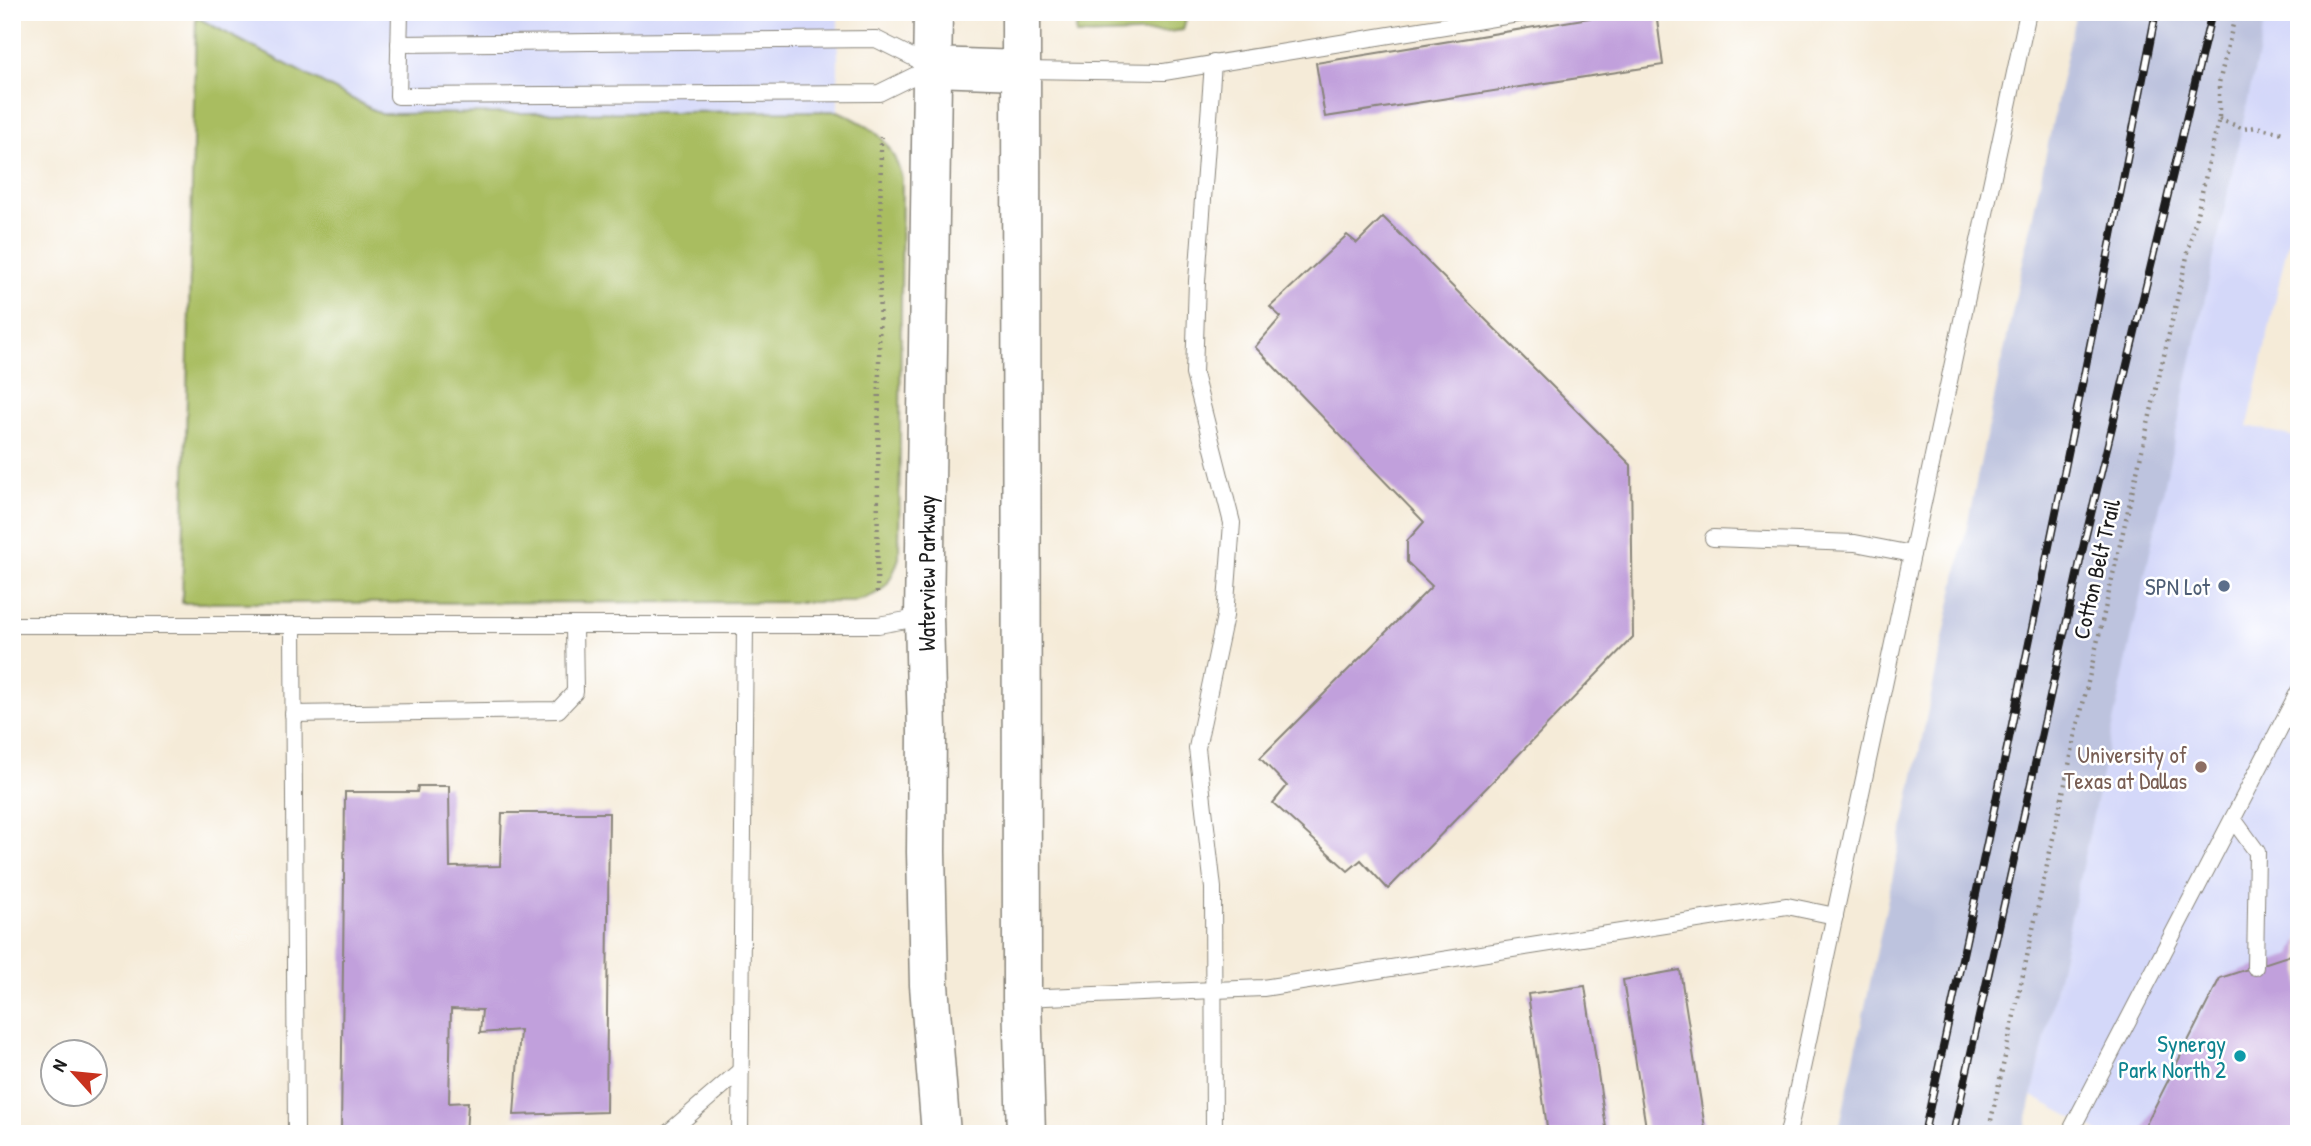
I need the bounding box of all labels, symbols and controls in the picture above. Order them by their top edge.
street label: Waterview Parkway [911,495,942,651]
street label: Cotton Belt Trail [2065,495,2127,642]
place label: SPN Lot [2145,571,2211,602]
marker: SPN Lot [2216,578,2232,594]
place label: University of Texas at Dallas [2064,739,2188,796]
marker: University of Texas at Dallas [2193,759,2209,775]
place label: Synergy Park North 2 [2118,1028,2226,1085]
north arrow [38,1038,108,1108]
marker: Synergy Park North 2 [2232,1048,2248,1064]
text: N [45,1055,73,1076]

